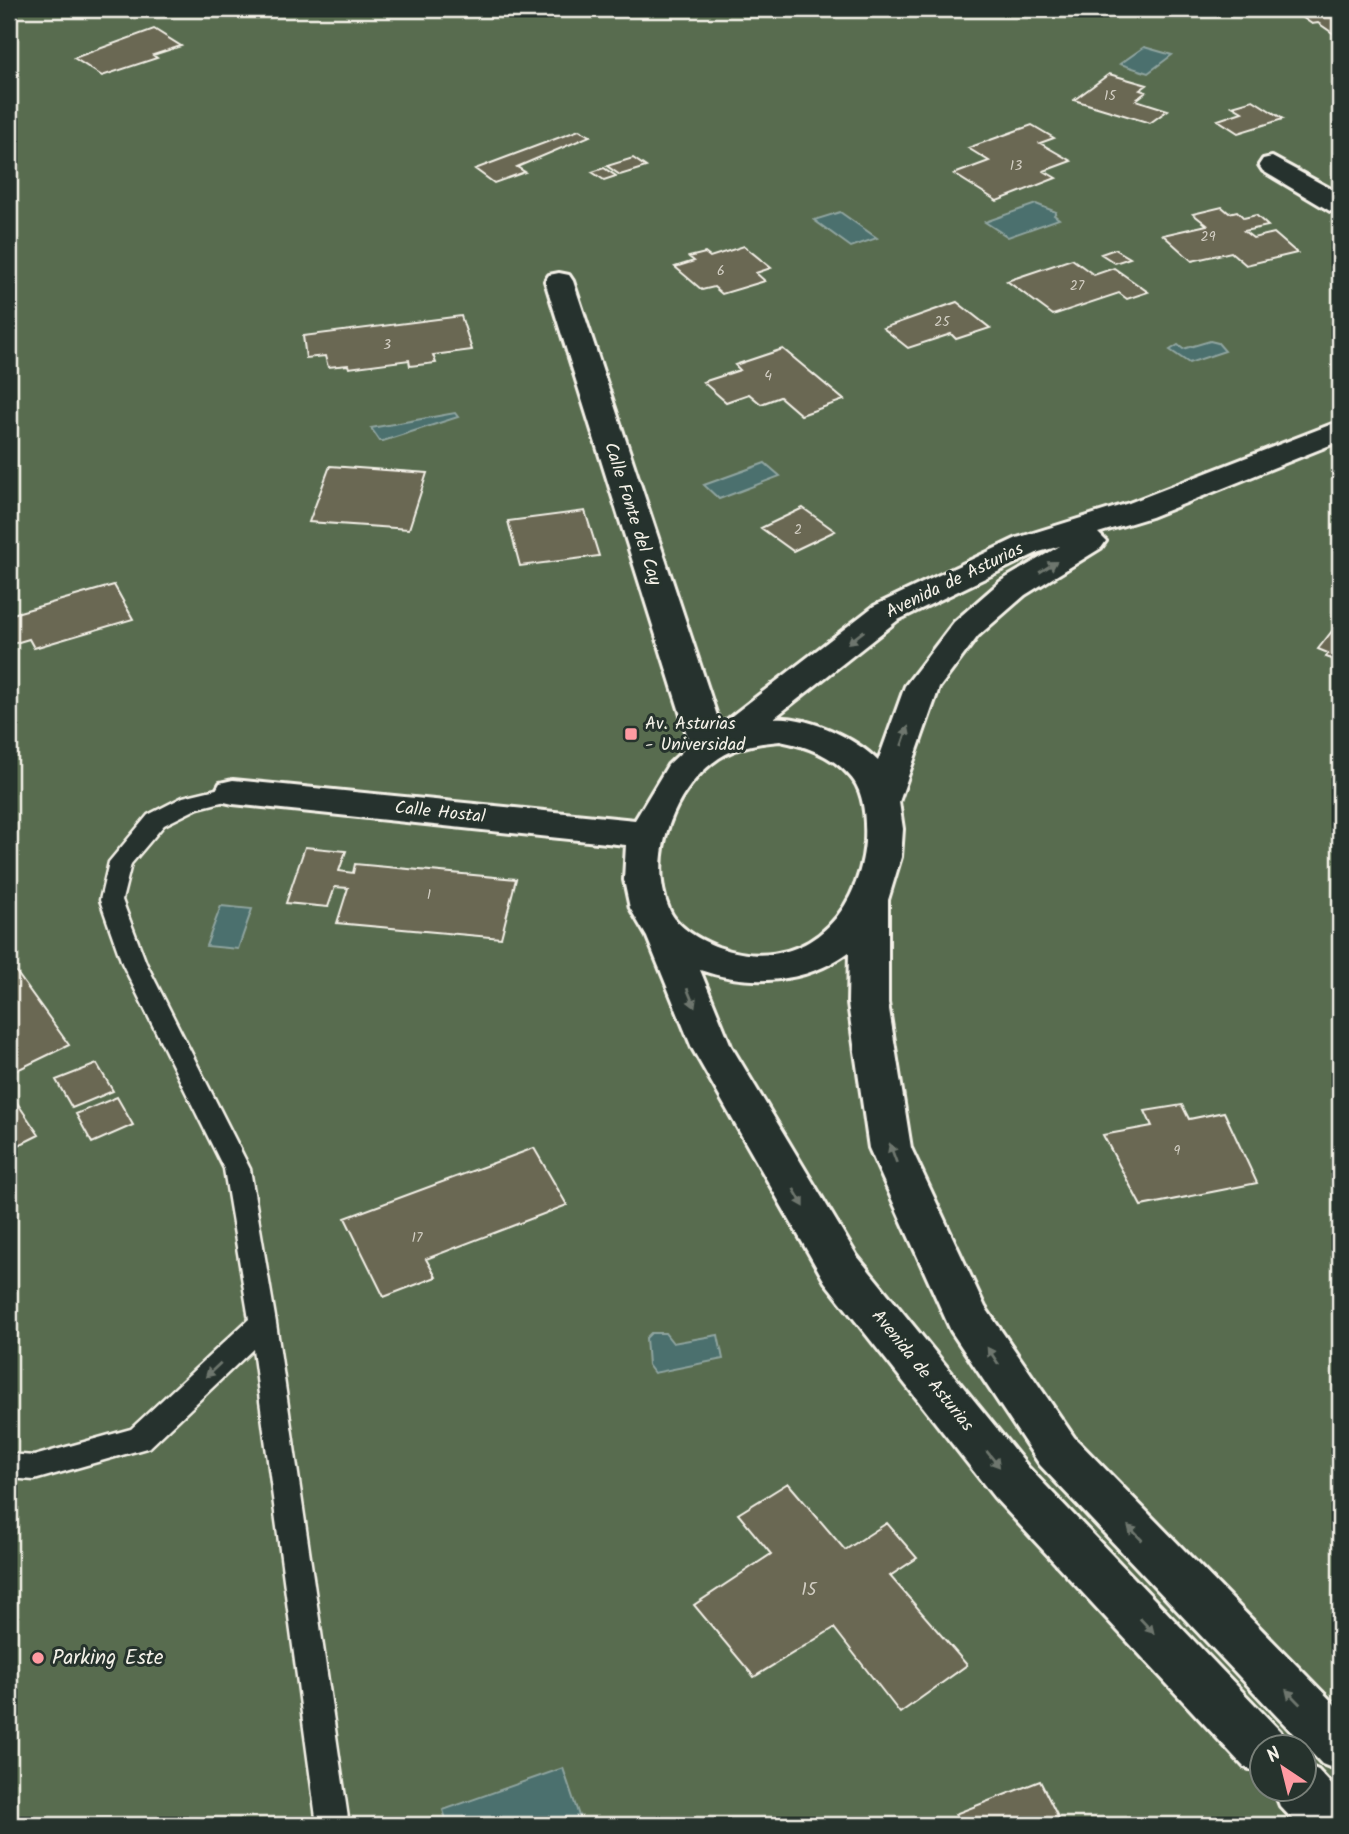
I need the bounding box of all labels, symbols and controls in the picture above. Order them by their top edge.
house number: 15 [1104,85,1117,107]
house number: 13 [1010,155,1022,177]
house number: 29 [1201,226,1216,248]
house number: 6 [717,260,725,282]
house number: 27 [1070,275,1085,297]
house number: 25 [934,311,951,333]
house number: 3 [383,334,391,356]
house number: 4 [764,365,772,387]
street label: Calle Fonte del Cay [595,439,669,590]
house number: 2 [794,519,802,541]
street label: Avenida de Asturias [881,535,1029,627]
one-way arrow [1038,561,1057,573]
one-way arrow [847,630,865,645]
place label: Av. Asturias - Universidad [645,710,746,760]
one-way arrow [900,725,911,746]
marker: Av. Asturias - Universidad [623,726,639,742]
street label: Calle Hostal [393,794,487,832]
house number: 1 [427,884,431,906]
one-way arrow [686,987,697,1008]
house number: 9 [1174,1140,1181,1162]
one-way arrow [887,1142,898,1163]
one-way arrow [793,1188,805,1207]
house number: 17 [412,1227,423,1249]
street label: Avenida de Asturias [864,1304,981,1439]
one-way arrow [987,1347,1000,1366]
one-way arrow [205,1362,222,1378]
one-way arrow [985,1449,1000,1467]
one-way arrow [1127,1524,1144,1541]
house number: 15 [801,1576,818,1605]
one-way arrow [1138,1617,1154,1634]
place label: Parking Este [52,1642,164,1675]
marker: Parking Este [30,1650,46,1666]
one-way arrow [1285,1689,1301,1706]
north arrow [1248,1732,1318,1802]
text: N [1261,1740,1288,1771]

